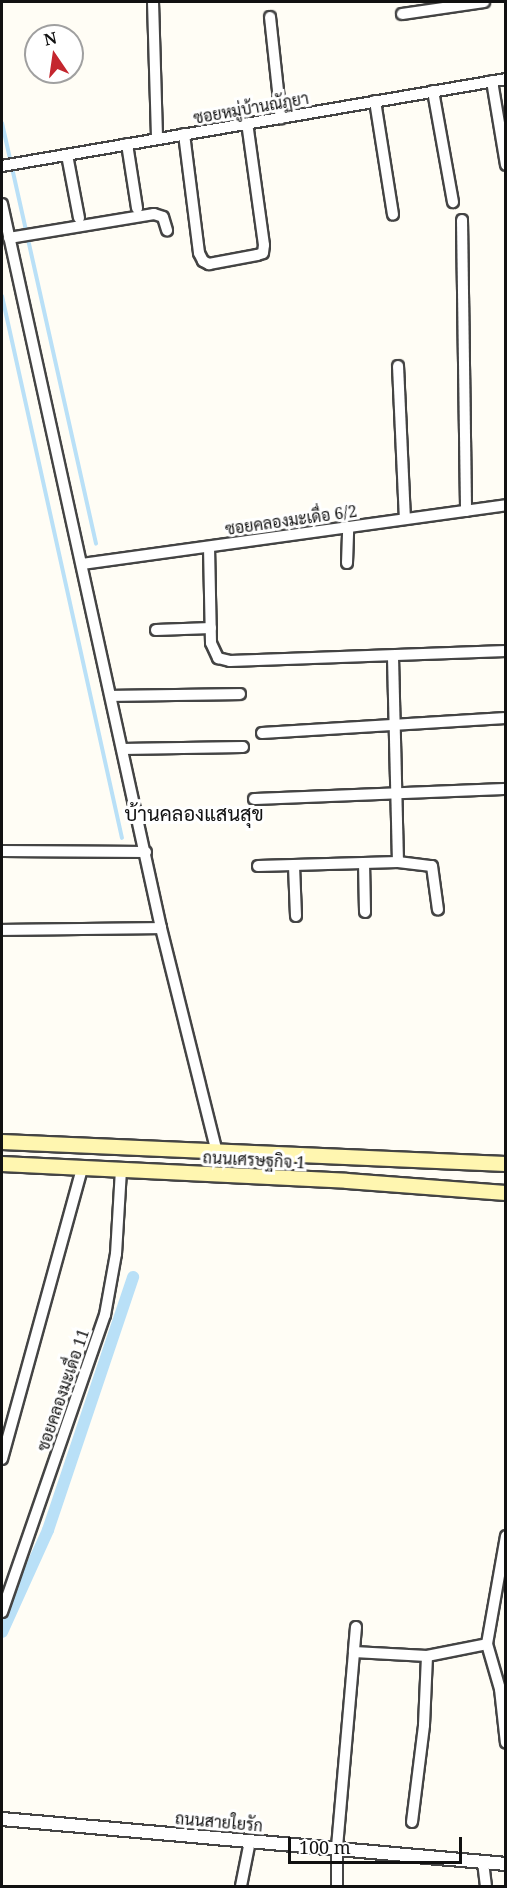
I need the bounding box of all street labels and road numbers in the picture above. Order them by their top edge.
street label: ซอยหมู่บ้านณัฏยา [192,88,310,128]
street label: ซอยคลองมะเดื่อ 6/2 [224,501,358,539]
street label: ถนนเศรษฐกิจ 1 [202,1148,306,1172]
street label: ซอยคลองมะเดื่อ 11 [33,1326,93,1454]
street label: ถนนสายใยรัก [174,1809,264,1835]

